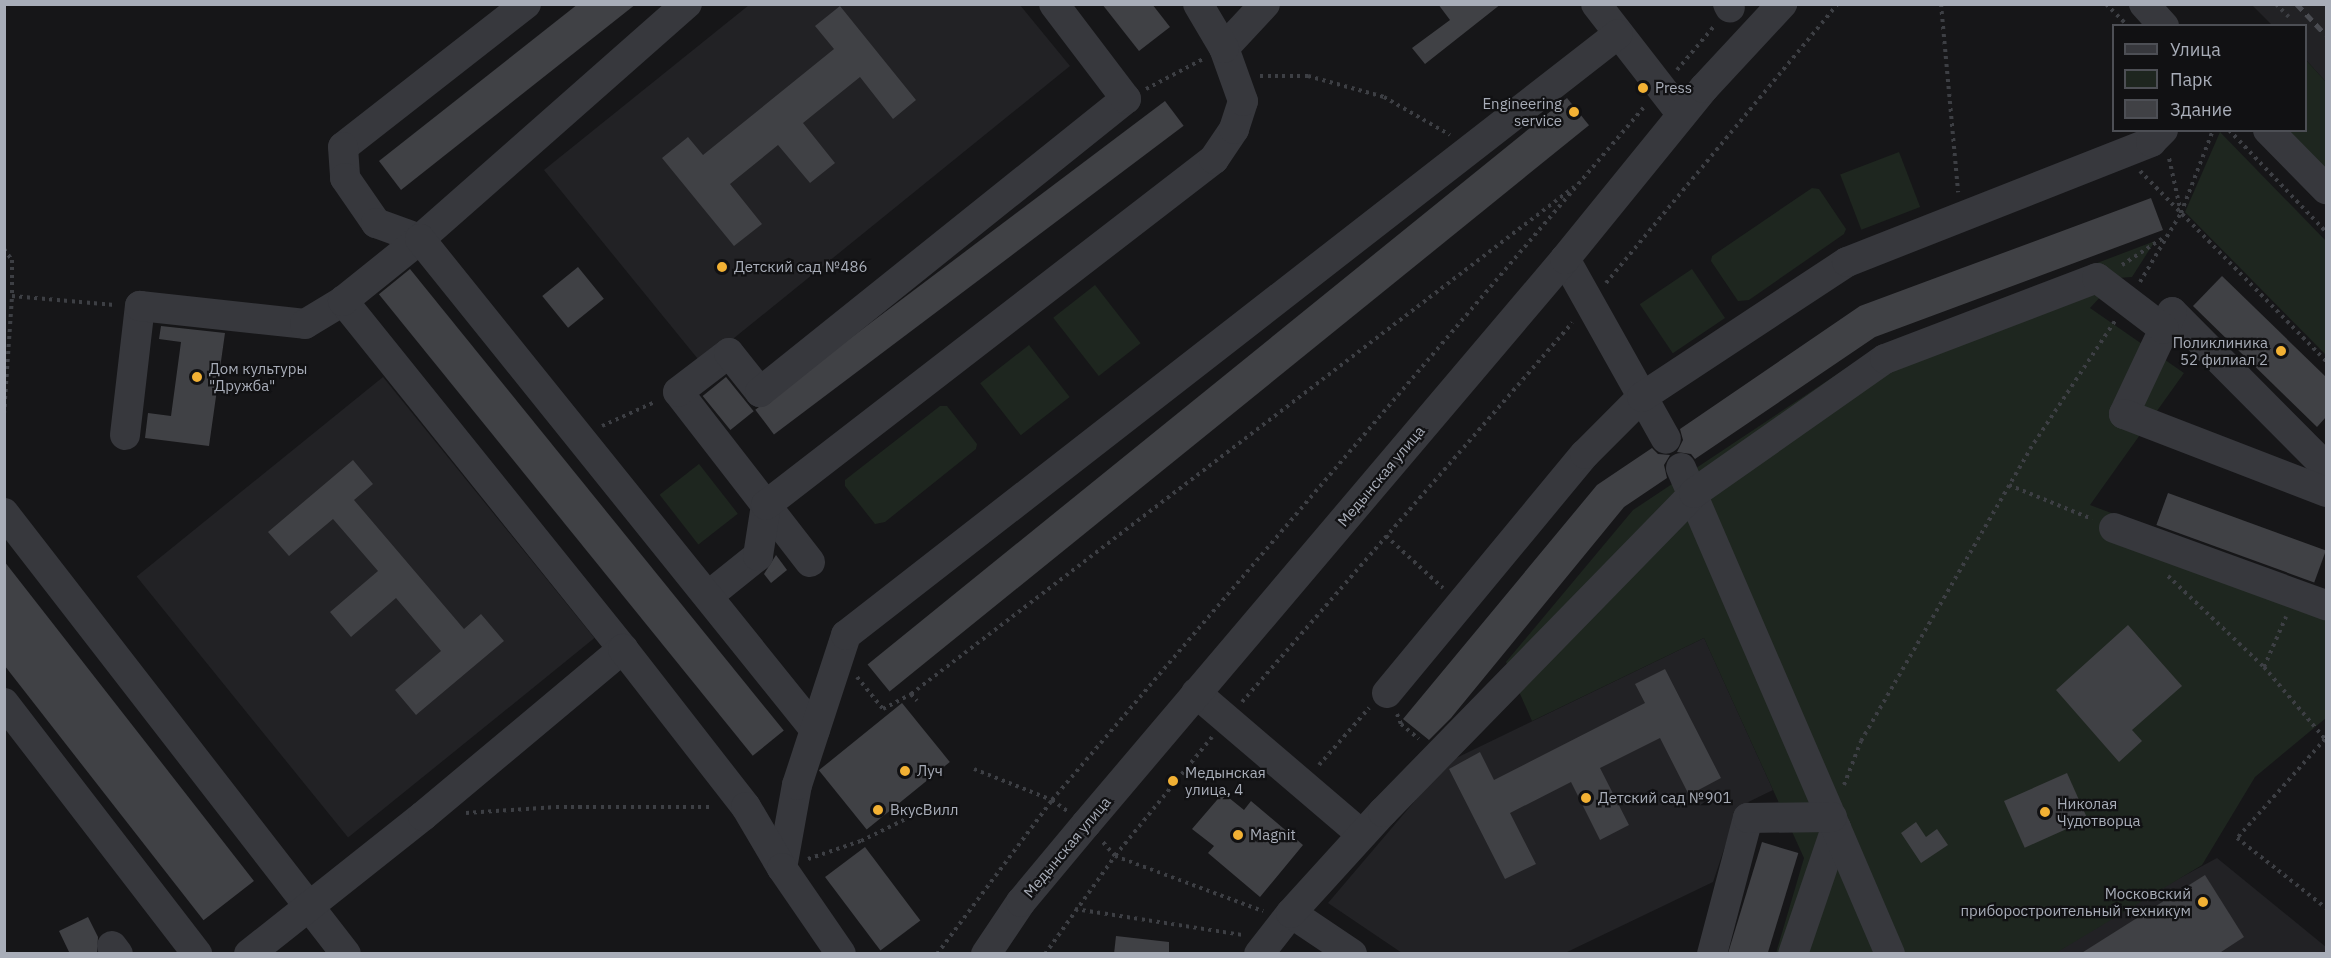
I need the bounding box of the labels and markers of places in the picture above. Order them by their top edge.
place label: Press [1655,79,1692,97]
marker: Press [1636,81,1650,95]
place label: Engineering service [1482,94,1562,129]
marker: Engineering service [1567,105,1581,119]
place label: Детский сад №486 [734,258,868,276]
marker: Детский сад №486 [715,260,729,274]
place label: Поликлиника 52 филиал 2 [2173,333,2268,368]
marker: Поликлиника 52 филиал 2 [2272,342,2290,360]
place label: Дом культуры "Дружба" [209,359,307,394]
marker: Дом культуры "Дружба" [190,370,204,384]
place label: Луч [917,762,943,780]
place label: Медынская улица, 4 [1185,763,1266,798]
marker: Луч [898,764,912,778]
marker: Медынская улица, 4 [1166,774,1180,788]
place label: Детский сад №901 [1598,789,1732,807]
marker: Детский сад №901 [1579,791,1593,805]
place label: Николая Чудотворца [2057,794,2141,829]
place label: ВкусВилл [890,801,958,819]
marker: ВкусВилл [871,803,885,817]
marker: Николая Чудотворца [2038,805,2052,819]
place label: Magnit [1250,826,1296,844]
marker: Magnit [1231,828,1245,842]
place label: Московский приборостроительный техникум [1961,884,2191,919]
marker: Московский приборостроительный техникум [2196,895,2210,909]

